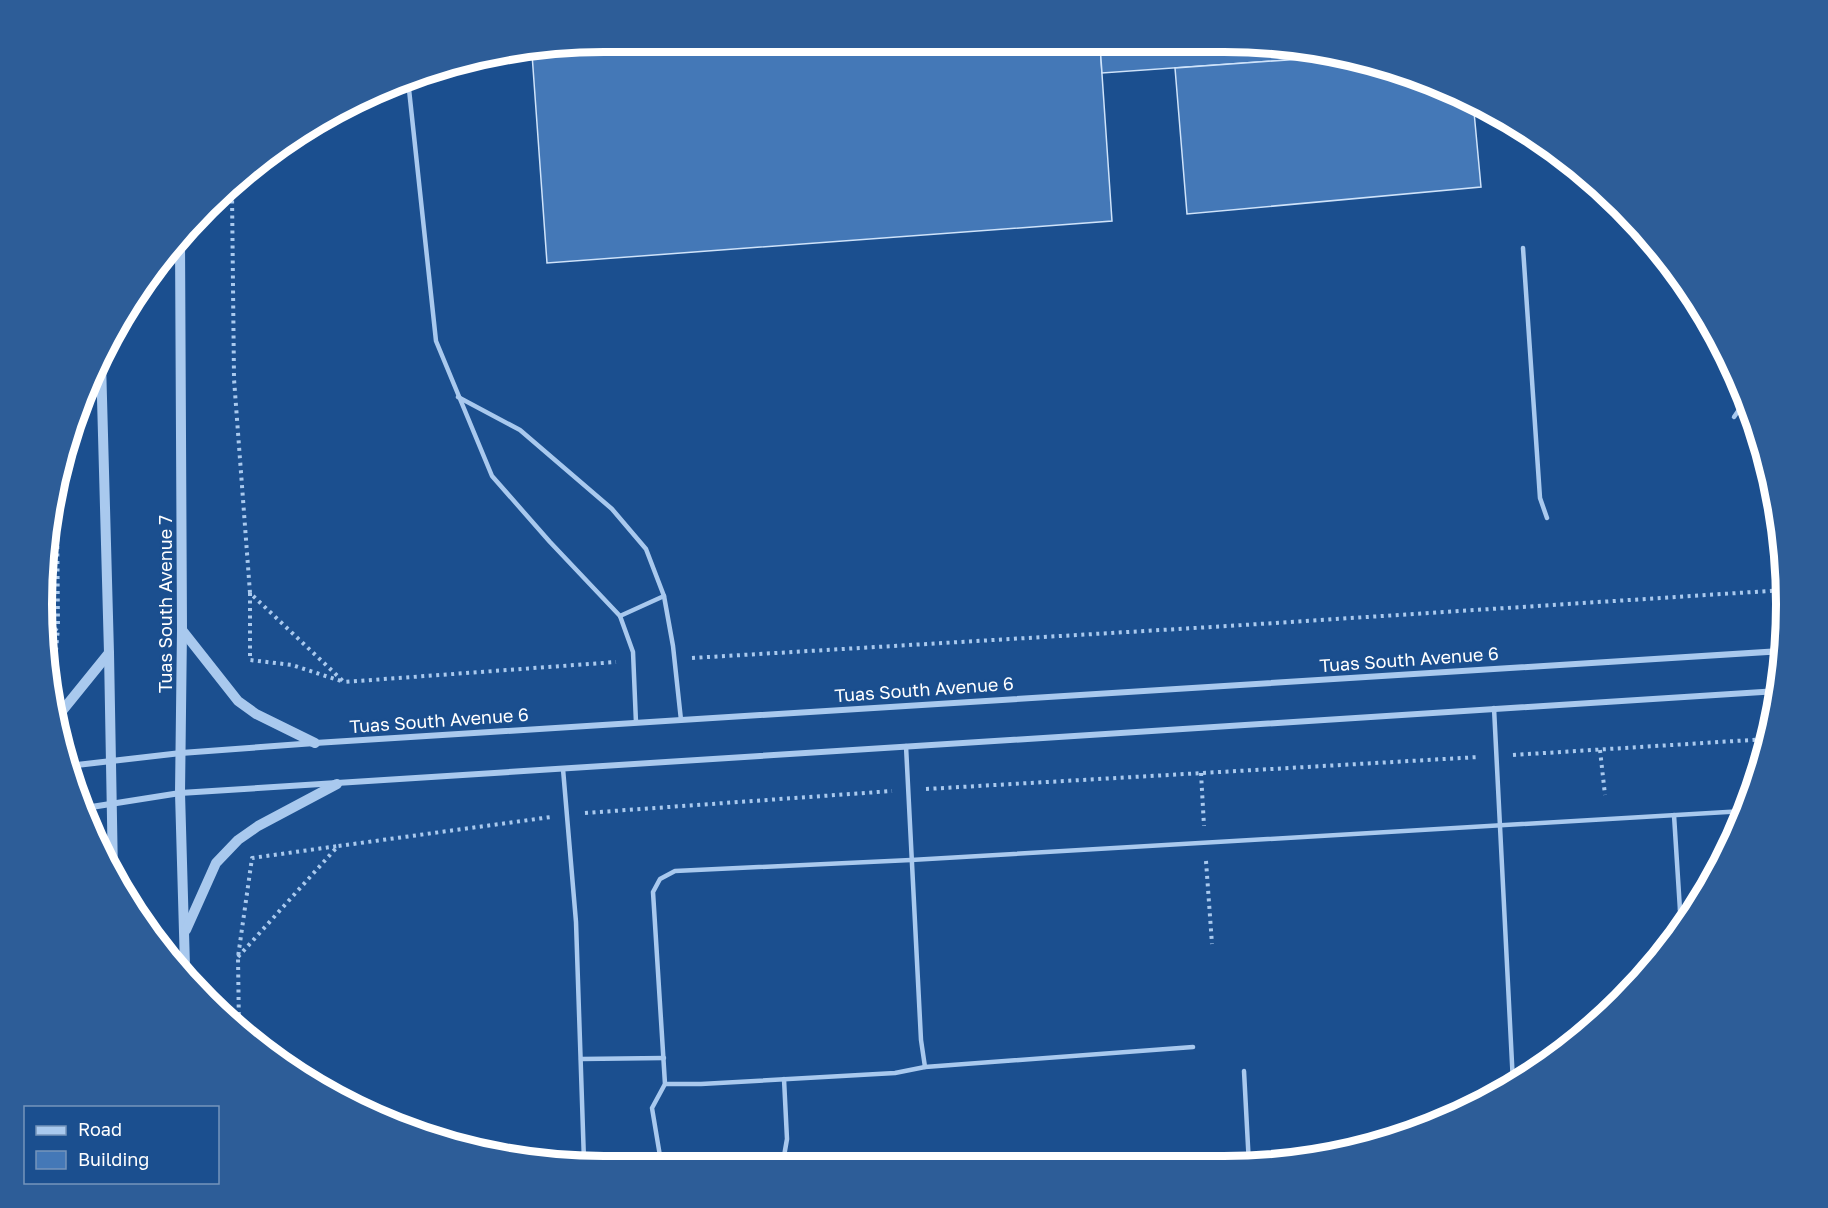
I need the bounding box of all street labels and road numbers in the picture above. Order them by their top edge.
street label: Tuas South Avenue 7 [154,515,176,693]
street label: Tuas South Avenue 6 [1319,642,1499,676]
street label: Tuas South Avenue 6 [834,672,1014,706]
street label: Tuas South Avenue 6 [349,703,529,737]

